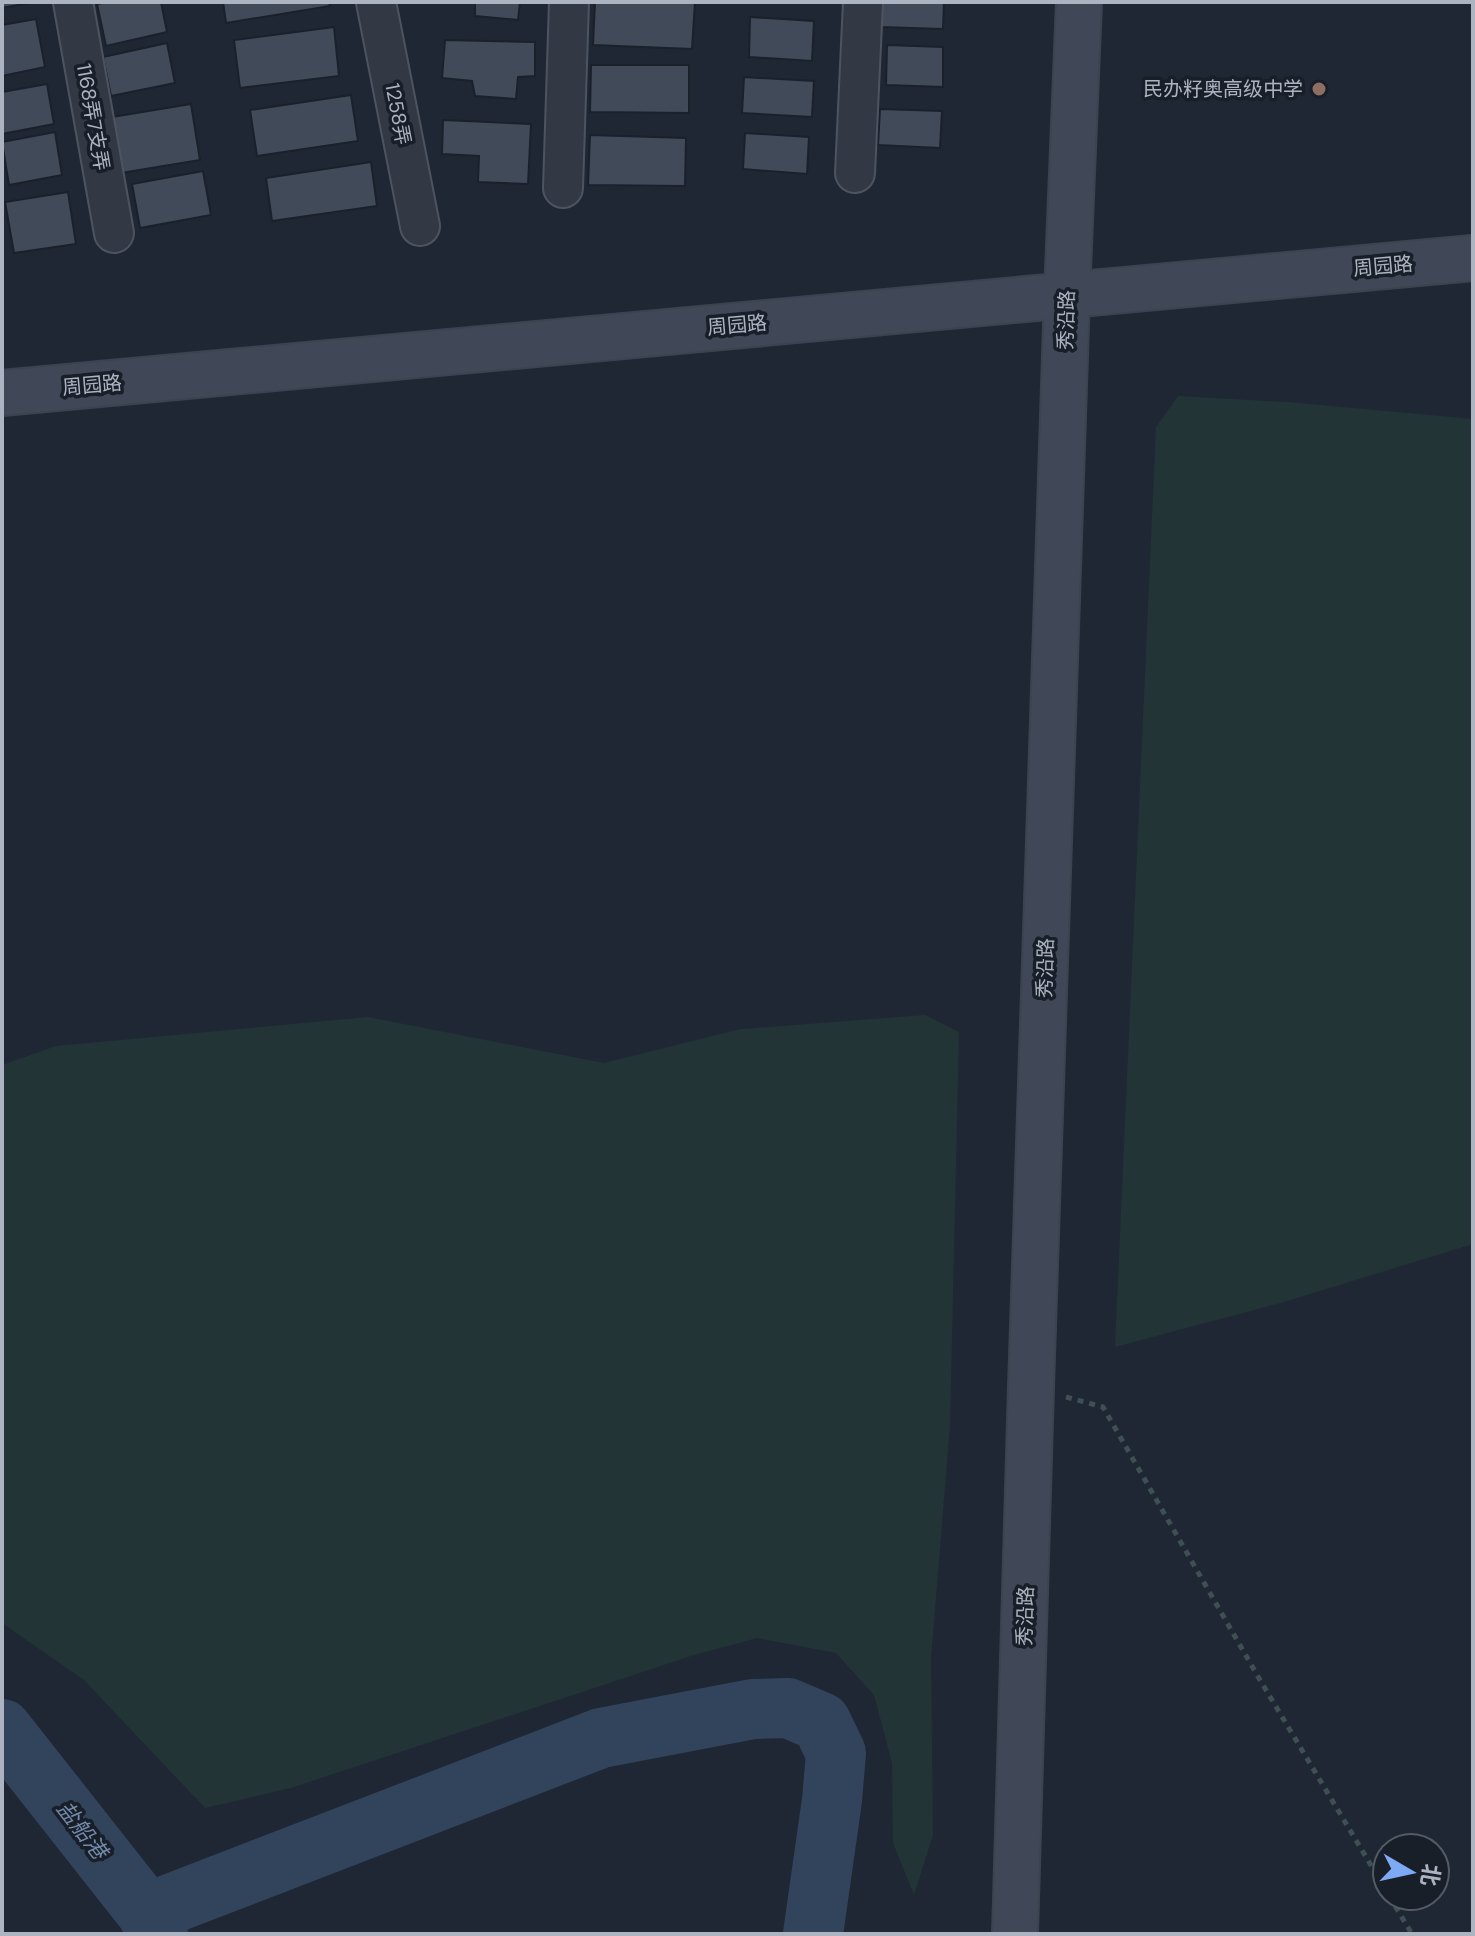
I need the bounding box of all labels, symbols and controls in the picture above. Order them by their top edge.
street label: 1168弄7支弄 [71,62,115,172]
place label: 民办籽奥高级中学 [1143,76,1303,102]
marker: 民办籽奥高级中学 [1310,80,1328,98]
street label: 1258弄 [379,81,417,147]
street label: 周园路 [1352,250,1414,282]
street label: 秀沿路 [1052,290,1080,350]
street label: 周园路 [706,309,768,341]
street label: 周园路 [61,369,123,401]
street label: 秀沿路 [1031,938,1059,998]
street label: 秀沿路 [1011,1586,1039,1646]
water label: 盐船港 [50,1795,116,1867]
north arrow [1371,1832,1451,1912]
text: 北 [1414,1862,1446,1888]

